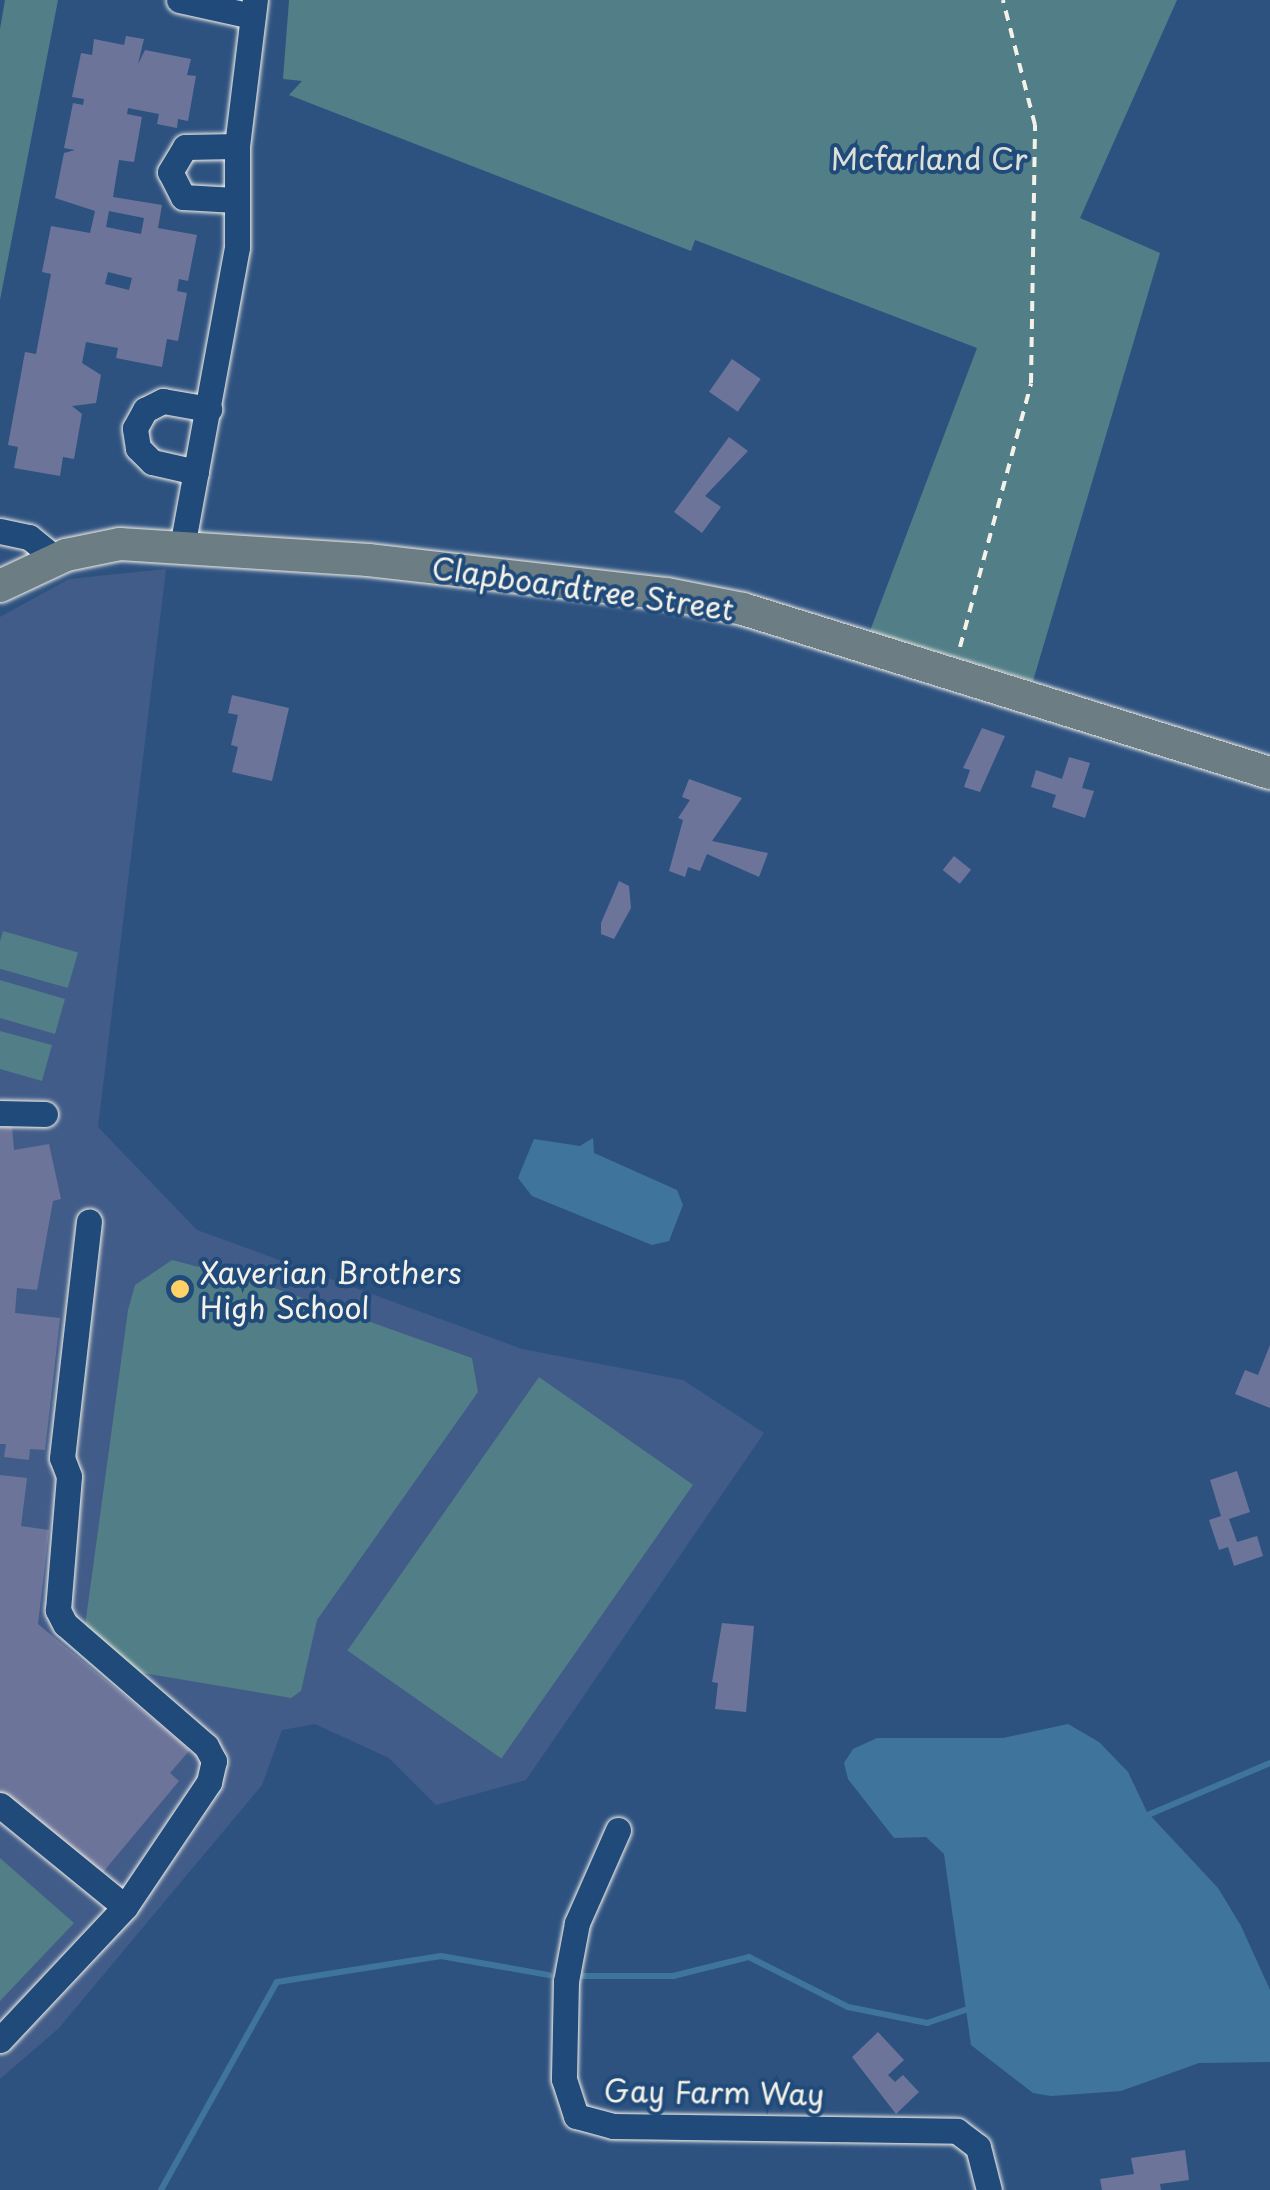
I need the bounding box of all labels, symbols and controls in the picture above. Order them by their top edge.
park label: Mcfarland Cr [831,140,1027,176]
street label: Clapboardtree Street [428,549,738,627]
place label: Xaverian Brothers High School [200,1254,463,1324]
marker: Xaverian Brothers High School [169,1278,191,1300]
street label: Gay Farm Way [604,2072,824,2112]

